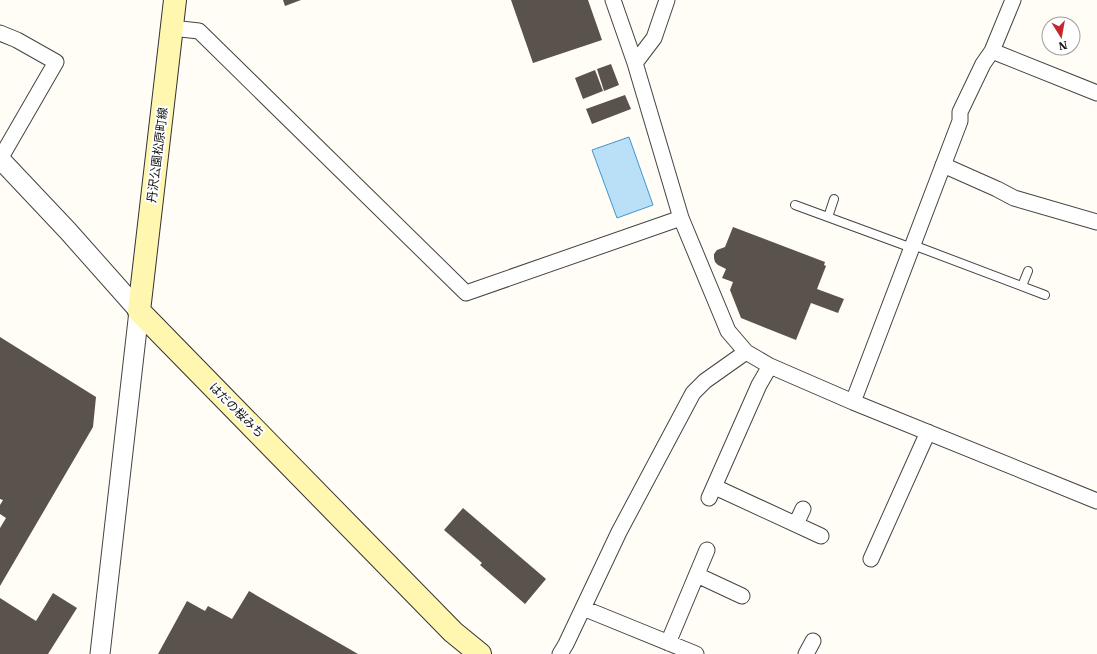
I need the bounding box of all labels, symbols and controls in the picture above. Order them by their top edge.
north arrow [1041,16,1081,56]
text: N [1057,38,1069,54]
street label: 丹沢公園松原町線 [144,106,170,204]
street label: はだの桜みち [206,379,268,441]

